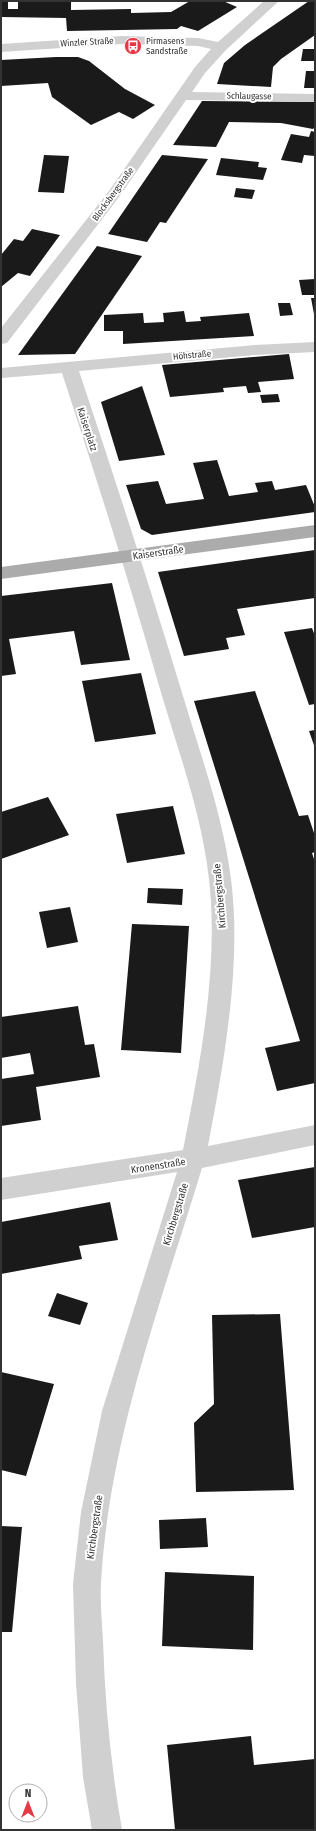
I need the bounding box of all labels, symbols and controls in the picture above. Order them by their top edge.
street label: Winzler Straße [60,36,114,48]
bus stop icon: Pirmasens Sandstraße [123,36,143,56]
place label: Pirmasens Sandstraße [146,36,188,56]
street label: Schlaugasse [226,91,272,101]
street label: Blocksbergstraße [90,165,136,223]
street label: Höhstraße [173,348,212,362]
street label: Kaiserplatz [74,406,100,453]
street label: Kaiserstraße [132,543,184,562]
street label: Kirchbergstraße [211,863,229,929]
street label: Kronenstraße [130,1156,186,1176]
street label: Kirchbergstraße [161,1182,191,1247]
street label: Kirchbergstraße [85,1494,105,1560]
north arrow [8,1783,48,1823]
text: N [25,1787,31,1800]

